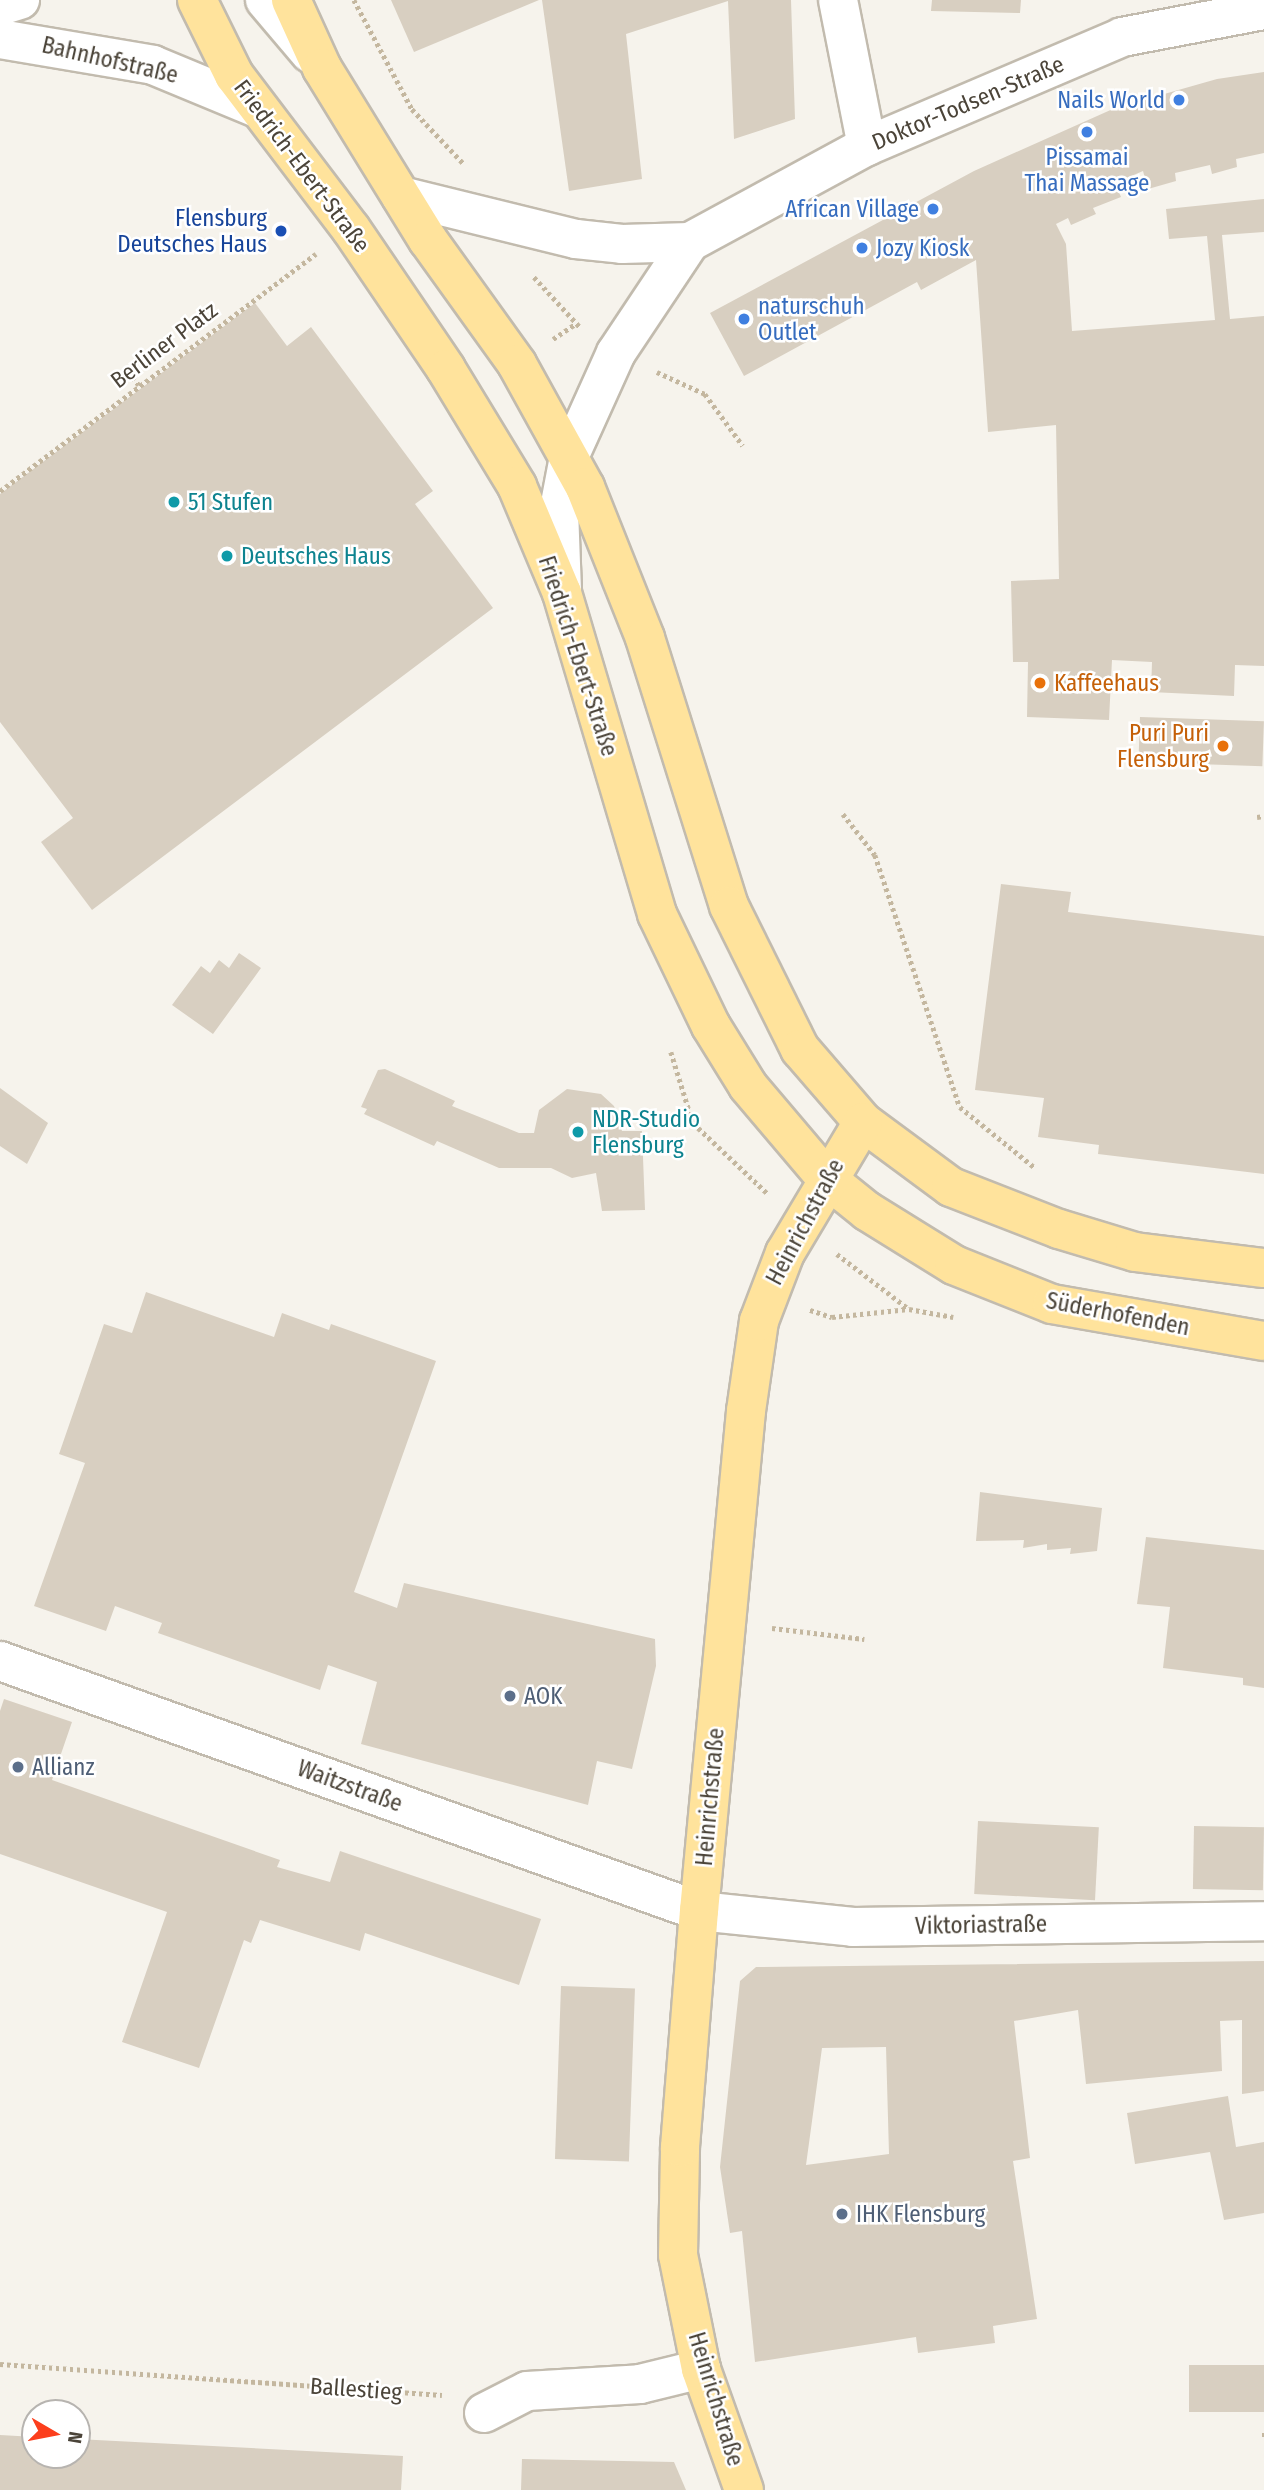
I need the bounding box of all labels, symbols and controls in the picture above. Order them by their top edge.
street label: Bahnhofstraße [39,31,181,89]
street label: Doktor-Todsen-Straße [868,50,1068,156]
street label: Friedrich-Ebert-Straße [228,74,376,258]
place label: Nails World [1057,86,1165,114]
marker: Nails World [1171,92,1187,108]
marker: Pissamai Thai Massage [1079,124,1095,140]
place label: Pissamai Thai Massage [1025,143,1149,197]
place label: African Village [785,195,919,223]
marker: African Village [925,201,941,217]
place label: Flensburg Deutsches Haus [117,204,267,258]
marker: Flensburg Deutsches Haus [273,223,289,239]
place label: Jozy Kiosk [876,234,970,262]
marker: Jozy Kiosk [854,240,870,256]
place label: naturschuh Outlet [758,292,865,346]
street label: Berliner Platz [105,296,223,394]
marker: naturschuh Outlet [736,311,752,327]
place label: 51 Stufen [188,488,273,516]
marker: 51 Stufen [166,494,182,510]
place label: Deutsches Haus [241,542,391,570]
marker: Deutsches Haus [219,548,235,564]
street label: Friedrich-Ebert-Straße [533,552,623,760]
place label: Kaffeehaus [1054,669,1159,697]
marker: Kaffeehaus [1032,675,1048,691]
place label: Puri Puri Flensburg [1117,719,1209,773]
marker: Puri Puri Flensburg [1215,738,1231,754]
place label: NDR-Studio Flensburg [592,1105,700,1159]
marker: NDR-Studio Flensburg [570,1124,586,1140]
street label: Heinrichstraße [760,1154,850,1290]
street label: Süderhofenden [1044,1287,1192,1341]
place label: AOK [524,1682,562,1710]
marker: AOK [502,1688,518,1704]
street label: Heinrichstraße [690,1727,730,1867]
place label: Allianz [32,1753,95,1781]
street label: Waitzstraße [294,1754,406,1818]
marker: Allianz [10,1759,26,1775]
street label: Viktoriastraße [915,1910,1047,1940]
place label: IHK Flensburg [856,2200,985,2228]
marker: IHK Flensburg [834,2206,850,2222]
street label: Heinrichstraße [683,2329,749,2469]
street label: Ballestieg [309,2372,403,2406]
north arrow [21,2399,91,2469]
text: N [63,2430,88,2445]

